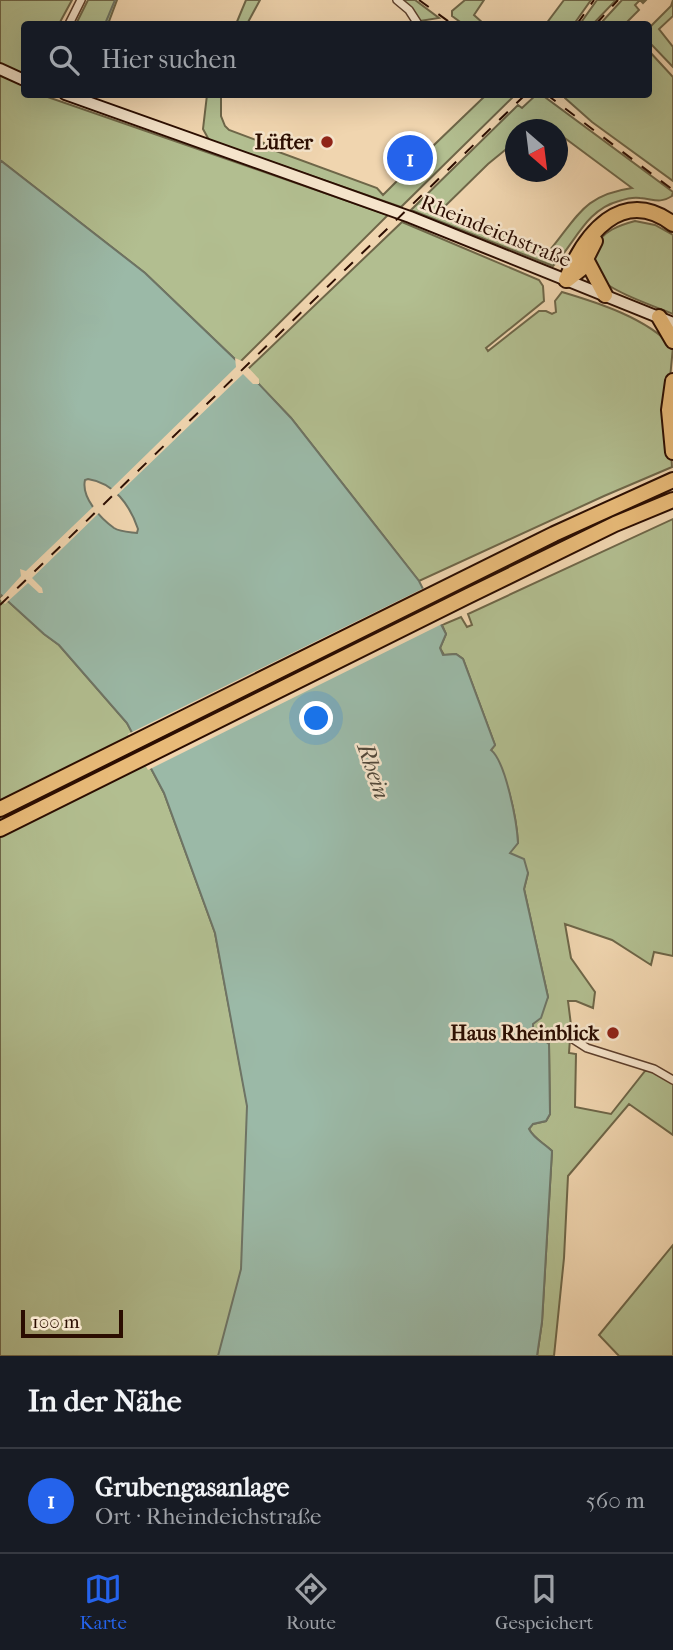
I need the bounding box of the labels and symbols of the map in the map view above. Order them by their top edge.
north arrow [505,119,568,182]
place label: Lüfter [255,130,314,154]
pin: 1 [387,132,433,184]
marker: Lüfter [319,134,335,150]
street label: Rheindeichstraße [417,190,575,272]
your location [299,701,333,735]
water label: Rhein [351,738,396,803]
place label: Haus Rheinblick [450,1021,600,1045]
marker: Haus Rheinblick [605,1025,621,1041]
scale bar [21,1307,122,1339]

